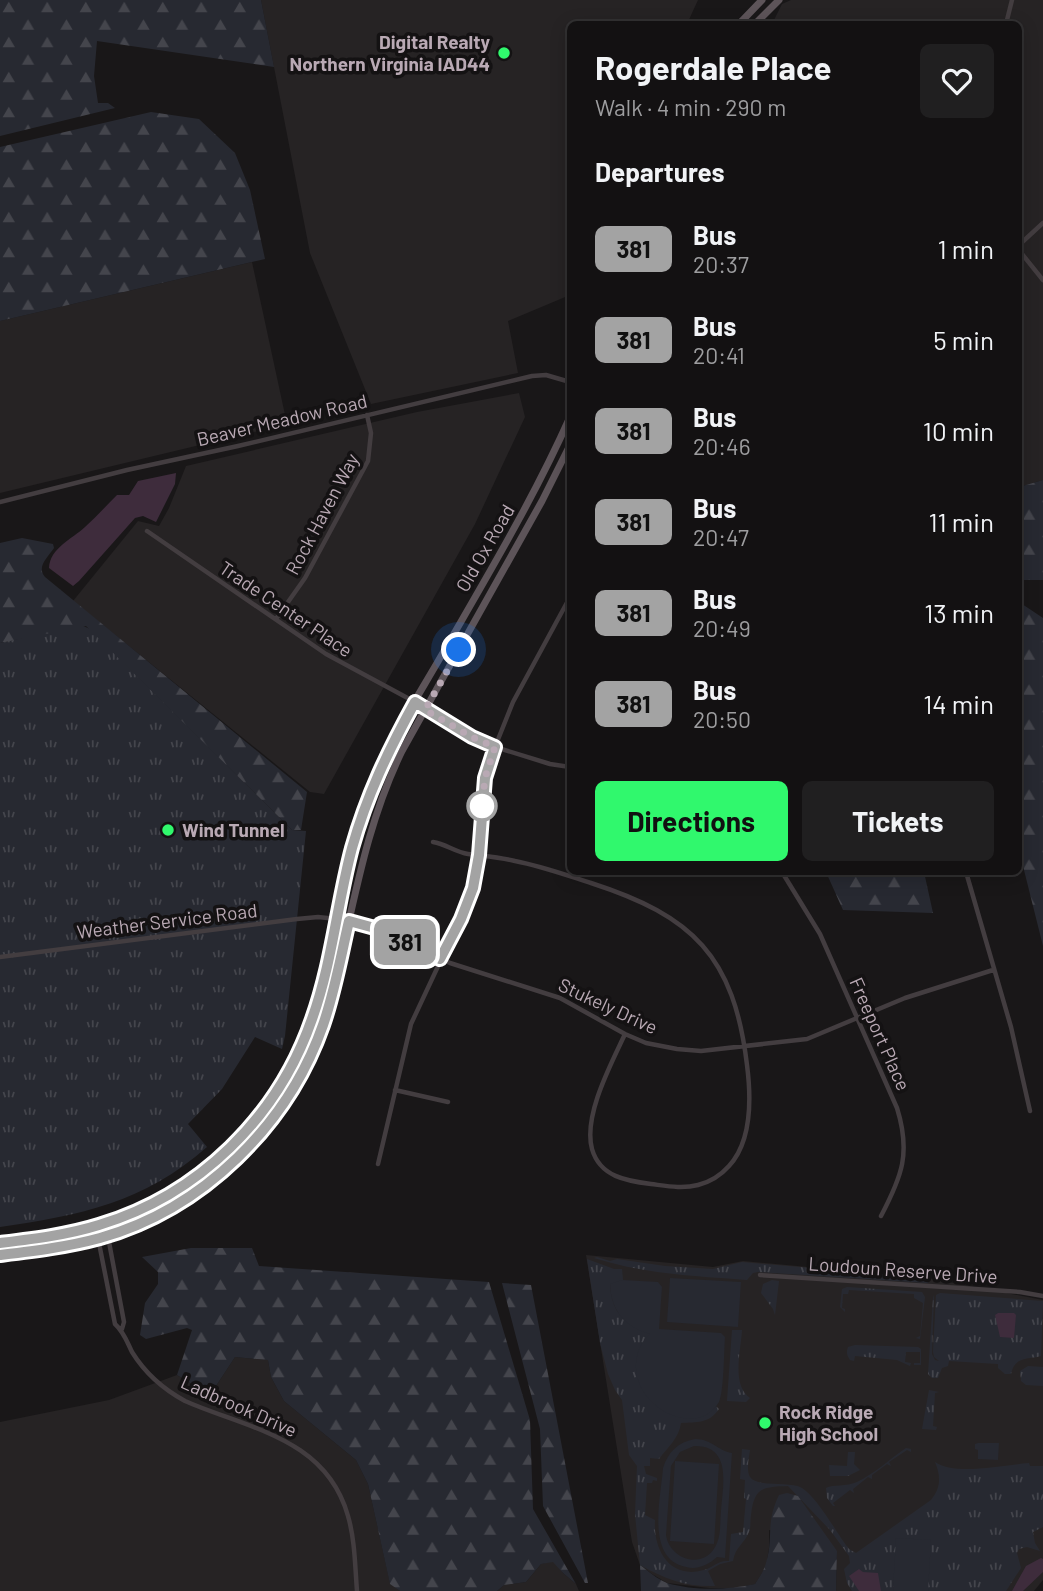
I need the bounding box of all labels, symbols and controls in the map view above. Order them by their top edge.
place label: Digital Realty Northern Virginia IAD44 [290,30,490,75]
button: heart [920,44,994,118]
marker: Digital Realty Northern Virginia IAD44 [496,45,512,61]
text: Rogerdale Place [595,47,831,87]
text: Walk · 4 min · 290 m [595,93,786,121]
text: Departures [595,156,725,187]
text: Bus [693,219,736,250]
text: 1 min [938,233,994,264]
text: 381 [616,234,651,263]
text: 20:37 [693,250,749,278]
text: Bus [693,310,736,341]
text: 5 min [933,324,994,355]
text: 381 [616,325,651,354]
text: 20:41 [693,341,745,369]
street label: Beaver Meadow Road [194,389,369,450]
text: Bus [693,401,736,432]
text: 10 min [923,415,994,446]
text: 381 [616,416,651,445]
text: 20:46 [693,432,751,460]
street label: Rock Haven Way [280,449,363,578]
text: Bus [693,492,736,523]
street label: Old Ox Road [450,500,519,596]
text: 11 min [928,506,994,537]
text: 381 [616,507,651,536]
text: 20:47 [693,523,749,551]
street label: Trade Center Place [215,556,357,662]
text: Bus [693,583,736,614]
text: 13 min [924,597,994,628]
text: 381 [616,598,651,627]
text: 20:49 [693,614,751,642]
your location [441,632,476,667]
text: Bus [693,674,736,705]
text: 14 min [923,688,994,719]
text: 381 [616,689,651,718]
text: 20:50 [693,705,751,733]
button: Directions [595,781,788,861]
button: Tickets [802,781,994,861]
unlabelled marker [467,791,497,821]
place label: Wind Tunnel [182,818,285,841]
marker: Wind Tunnel [160,822,176,838]
street label: Weather Service Road [75,898,258,943]
line badge: 381 [365,919,445,965]
text: 381 [388,927,422,956]
street label: Stukely Drive [555,973,661,1039]
street label: Freeport Place [845,974,916,1094]
street label: Loudoun Reserve Drive [808,1251,998,1288]
street label: Ladbrook Drive [178,1370,301,1441]
place label: Rock Ridge High School [779,1400,878,1445]
marker: Rock Ridge High School [757,1415,773,1431]

